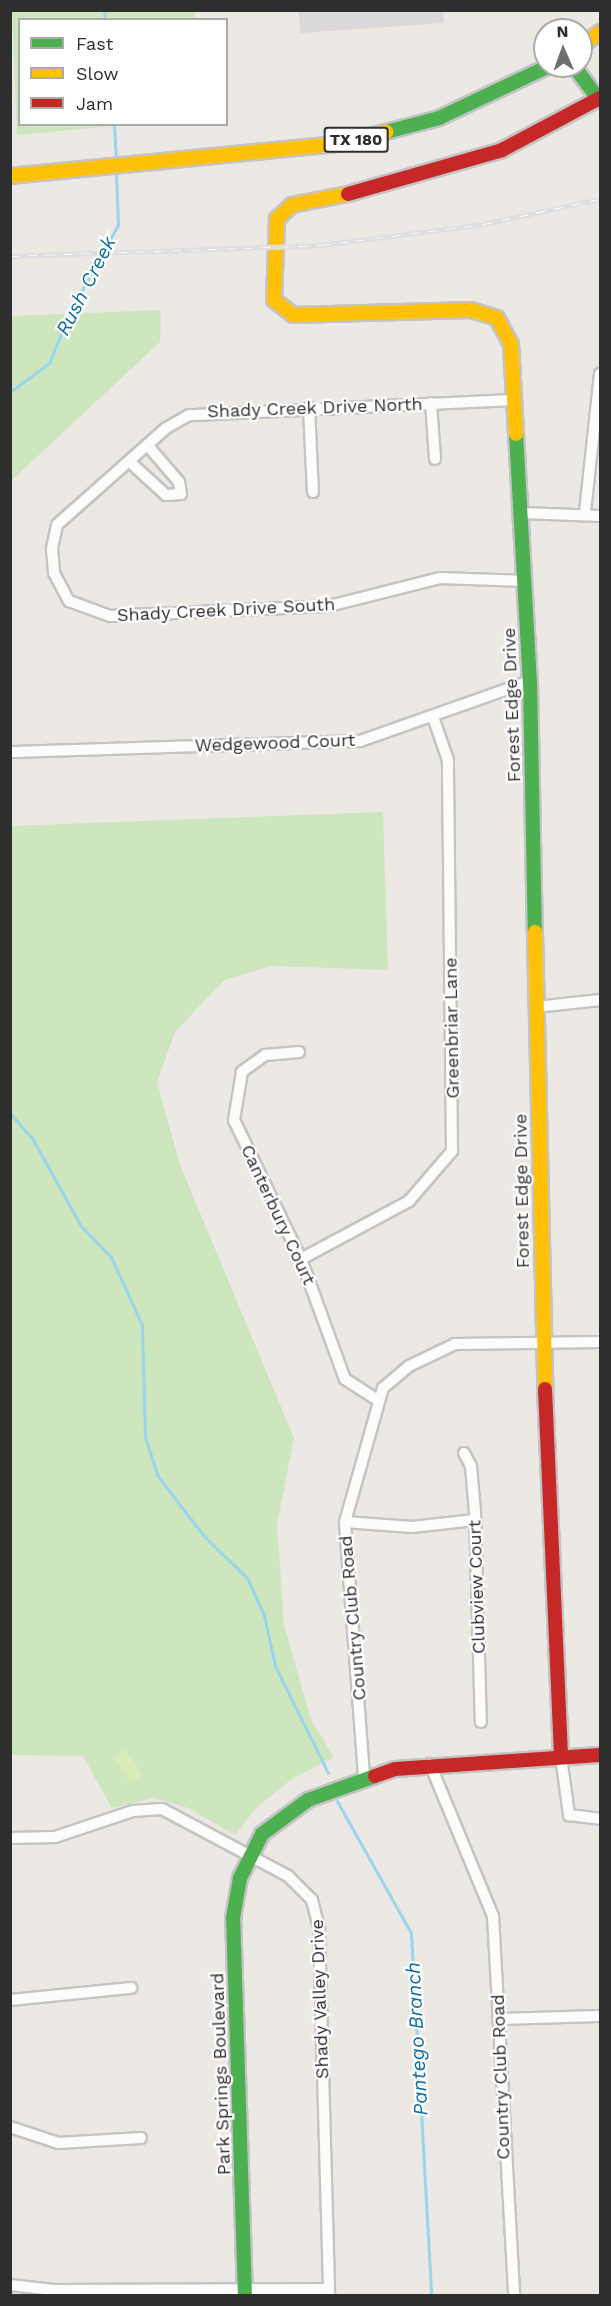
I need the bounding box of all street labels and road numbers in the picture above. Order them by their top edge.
road number: TX 180 [323,127,389,153]
street label: Shady Creek Drive North [207,393,423,423]
street label: Shady Creek Drive South [116,593,336,627]
street label: Forest Edge Drive [499,627,525,783]
street label: Wedgewood Court [194,729,356,757]
street label: Greenbriar Lane [440,957,464,1099]
street label: Forest Edge Drive [510,1113,534,1269]
street label: Canterbury Court [236,1141,320,1289]
street label: Clubview Court [464,1519,490,1655]
street label: Country Club Road [335,1534,371,1702]
street label: Shady Valley Drive [306,1918,334,2080]
street label: Park Springs Boulevard [207,1972,235,2176]
street label: Country Club Road [487,1994,515,2160]

